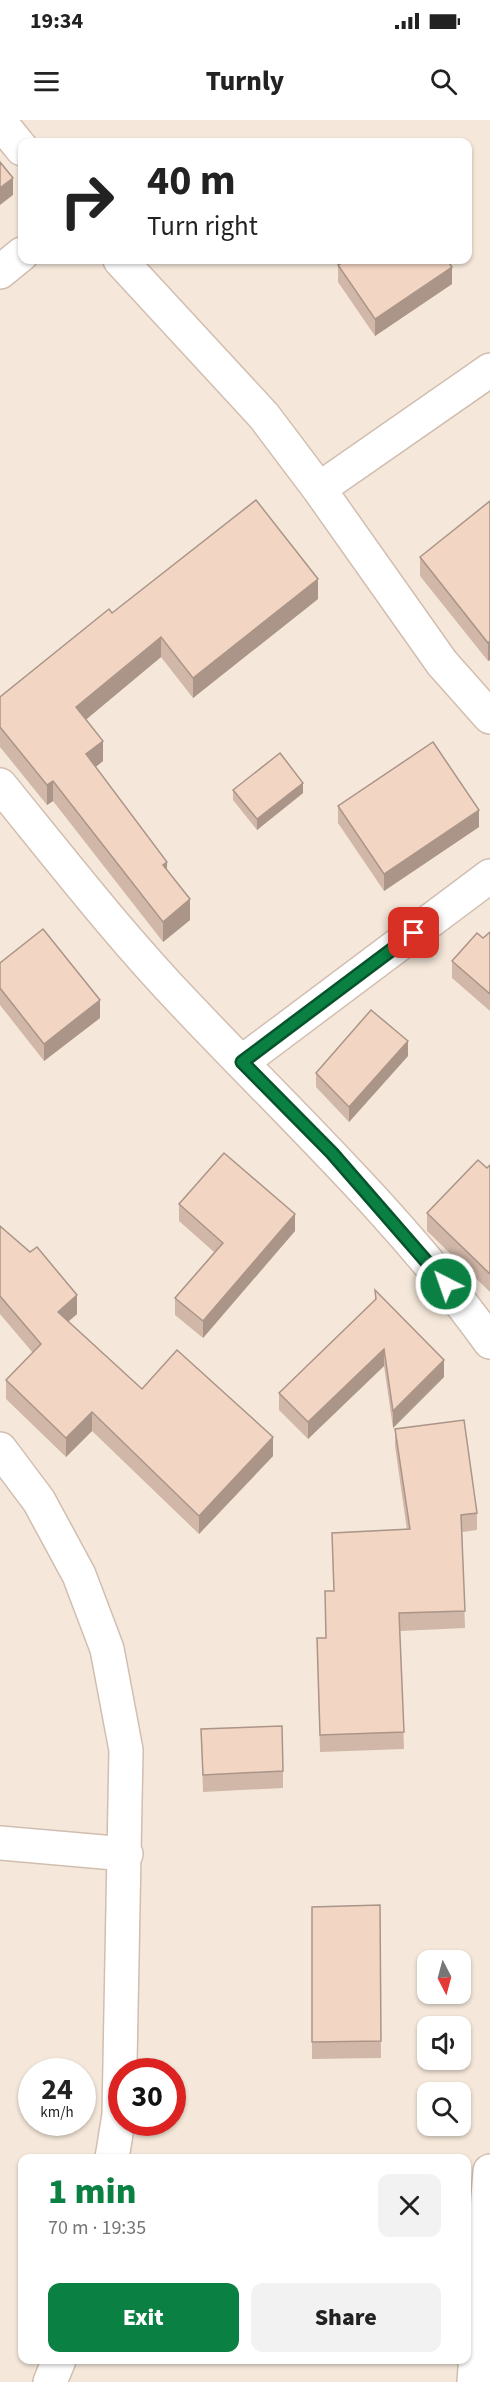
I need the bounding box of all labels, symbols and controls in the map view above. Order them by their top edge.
text: 19:34 [30,5,83,37]
text: Turnly [206,62,284,101]
icon: menu [30,65,63,98]
icon: search [427,65,460,98]
text: 40 m [147,151,236,211]
icon: right [48,162,126,240]
text: Turn right [147,207,258,246]
pin [388,907,439,958]
icon: arrive [397,916,430,949]
position arrow [414,1252,478,1316]
north arrow [417,1950,471,2004]
map controls [417,1950,471,2136]
button: sound [417,2016,471,2070]
speed limit sign: 30 [108,2058,186,2136]
text: 24 [41,2068,73,2111]
button: search [417,2082,471,2136]
text: km/h [40,2102,74,2123]
text: 1 min [48,2166,136,2217]
button: close [378,2174,441,2237]
text: 70 m · 19:35 [48,2214,146,2242]
button: Exit [48,2283,239,2352]
button: Share [251,2283,441,2352]

